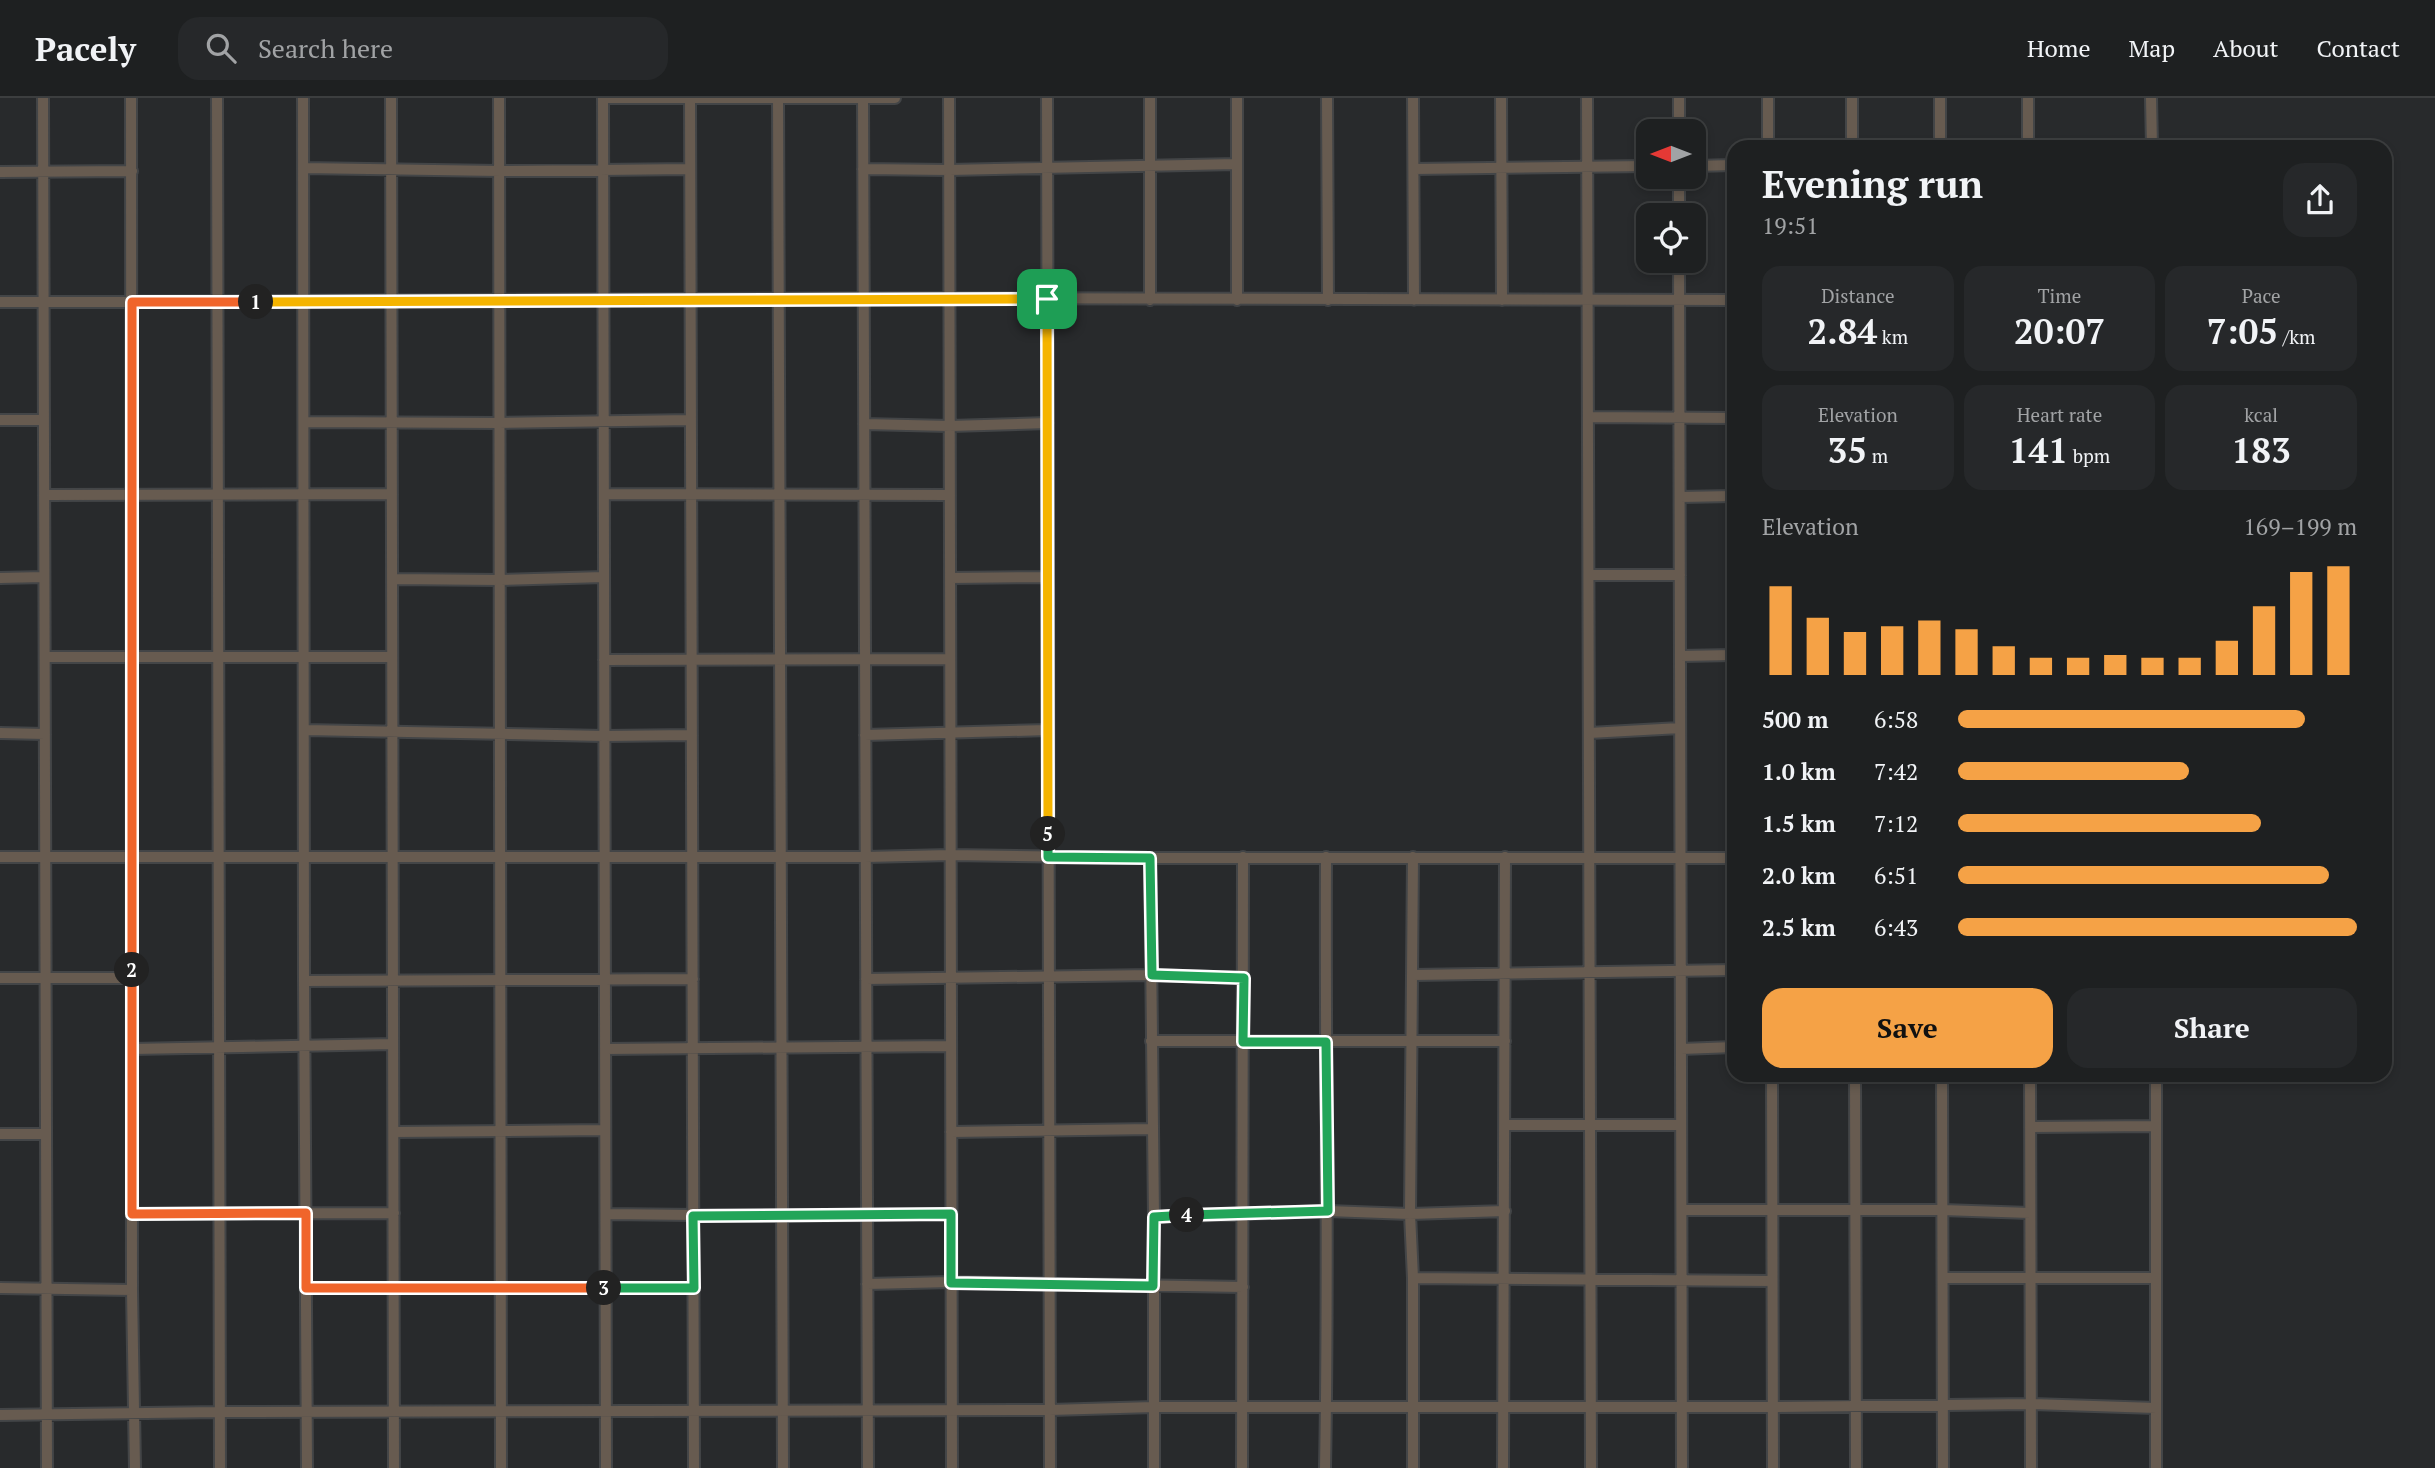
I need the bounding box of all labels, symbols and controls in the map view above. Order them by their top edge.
search box [178,17,668,80]
text: Pacely [35,27,136,70]
icon: search [202,29,240,67]
text: Search here [258,31,393,65]
text: Home [2027,32,2091,64]
text: Map [2129,32,2175,64]
text: About [2213,32,2279,64]
text: Contact [2317,32,2400,64]
north arrow [1636,119,1706,189]
map controls [1636,119,1706,273]
text: Evening run [1762,159,1983,209]
button: share [2283,163,2357,237]
button: locate [1636,203,1706,273]
text: 19:51 [1762,210,1819,241]
pin [1017,269,1077,329]
icon: arrive [1028,280,1066,318]
text: Distance [1821,283,1895,308]
text: Time [2038,283,2081,308]
text: Pace [2242,283,2281,308]
pin: 1 [238,284,274,320]
text: 1 [250,289,261,314]
text: 2.84 [1808,308,1877,354]
text: 20:07 [2014,308,2105,354]
text: 7:05 [2207,308,2278,354]
text: km [1877,324,1908,349]
text: /km [2278,324,2316,349]
text: Elevation [1818,402,1898,427]
text: Heart rate [2017,402,2102,427]
text: kcal [2244,402,2278,427]
text: 35 [1828,427,1867,473]
text: 141 [2009,427,2068,473]
text: 183 [2232,427,2291,473]
text: m [1867,443,1888,468]
text: bpm [2068,443,2110,468]
text: Elevation [1762,511,1859,542]
text: 169–199 m [2244,511,2357,542]
text: 500 m [1762,704,1828,735]
text: 6:58 [1874,704,1918,735]
text: 1.0 km [1762,756,1836,787]
text: 7:42 [1874,756,1918,787]
text: 1.5 km [1762,808,1836,839]
text: 7:12 [1874,808,1918,839]
pin: 5 [1030,816,1066,852]
text: 5 [1042,821,1053,846]
text: 2.0 km [1762,860,1836,891]
text: 6:51 [1874,860,1918,891]
text: 2.5 km [1762,912,1836,943]
text: 6:43 [1874,912,1918,943]
pin: 2 [114,952,150,988]
text: 2 [126,957,137,982]
button: Save [1762,988,2053,1068]
button: Share [2067,988,2357,1068]
pin: 4 [1170,1198,1204,1232]
text: 4 [1181,1202,1192,1227]
pin: 3 [586,1270,622,1306]
text: 3 [598,1275,609,1300]

